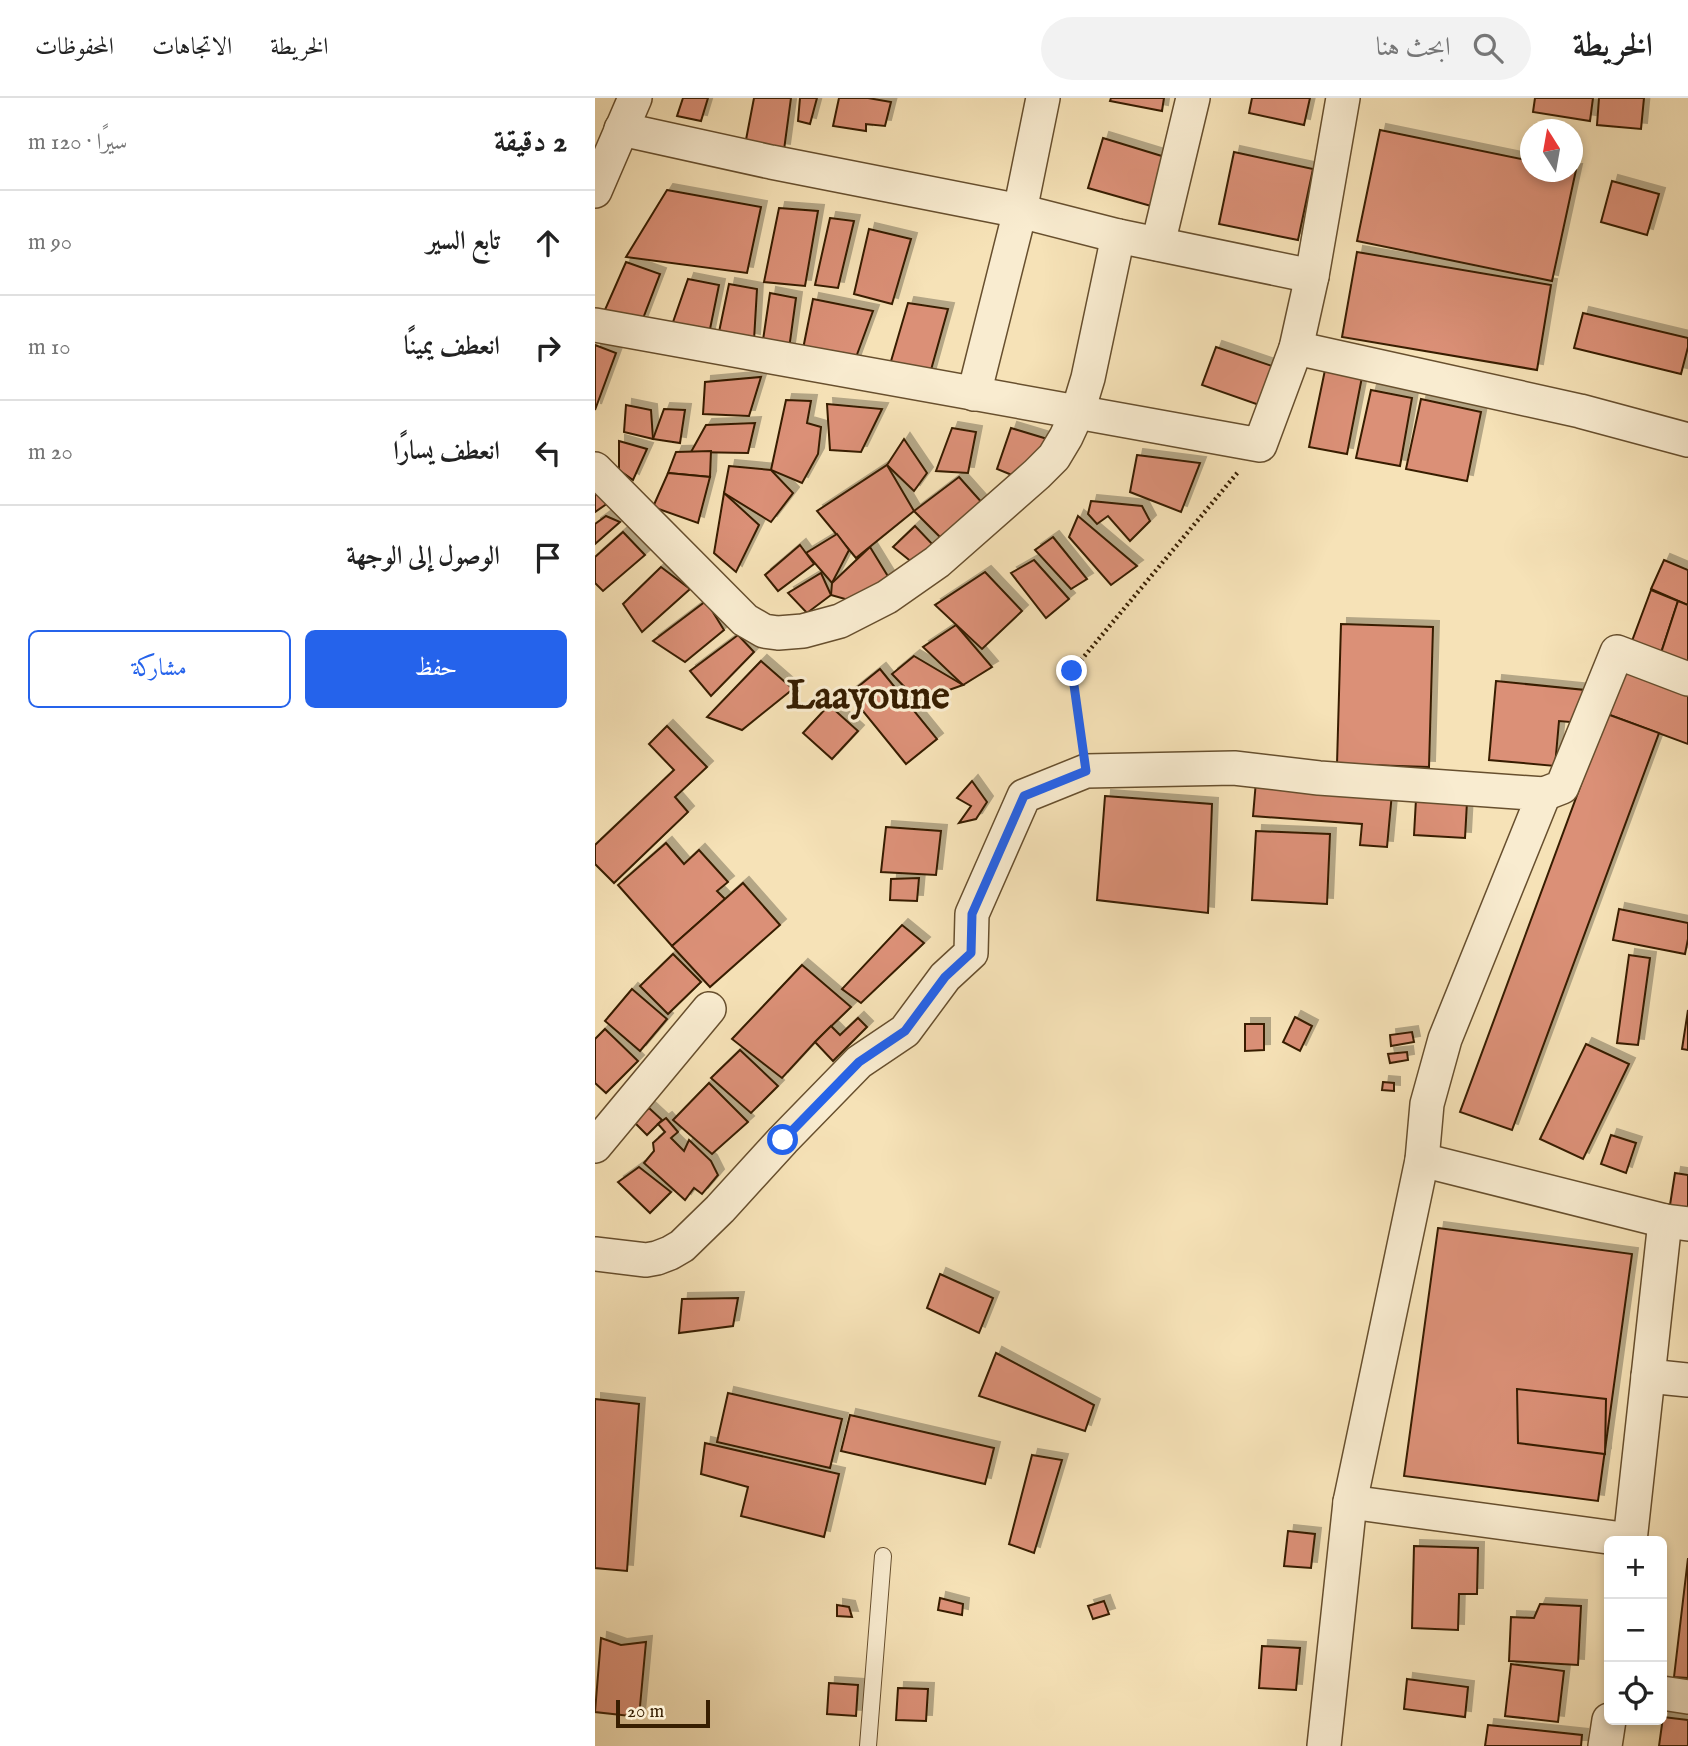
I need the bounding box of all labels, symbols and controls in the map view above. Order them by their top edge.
search box [1041,17,1531,80]
text: الخريطة [1573,26,1653,68]
icon: search [1469,29,1507,67]
text: ابحث هنا [1376,31,1451,64]
text: المحفوظات [35,32,114,63]
text: الاتجاهات [152,32,232,63]
text: الخريطة [270,32,329,63]
north arrow [1520,119,1583,182]
text: 2 دقيقة [494,124,567,162]
text: سيرًا · 120 m [28,128,127,157]
icon: ahead [529,224,567,262]
text: تابع السير [426,225,500,258]
text: 90 m [28,228,72,257]
icon: right [529,329,567,367]
text: انعطف يمينًا [404,330,500,363]
text: 10 m [28,333,71,362]
icon: left [529,434,567,472]
text: انعطف يسارًا [393,435,500,468]
text: 20 m [28,438,73,467]
icon: arrive [529,539,567,577]
text: الوصول إلى الوجهة [346,540,500,573]
button: مشاركة [28,630,291,708]
button: حفظ [305,630,567,708]
route end [1056,655,1087,686]
district label: Laayoune [786,672,950,723]
route start [767,1124,798,1155]
map controls [1604,1536,1667,1725]
button: + [1604,1536,1667,1599]
button: − [1604,1599,1667,1662]
button: locate [1604,1662,1667,1725]
scale bar [616,1697,711,1729]
text: 20 m [627,1700,664,1724]

